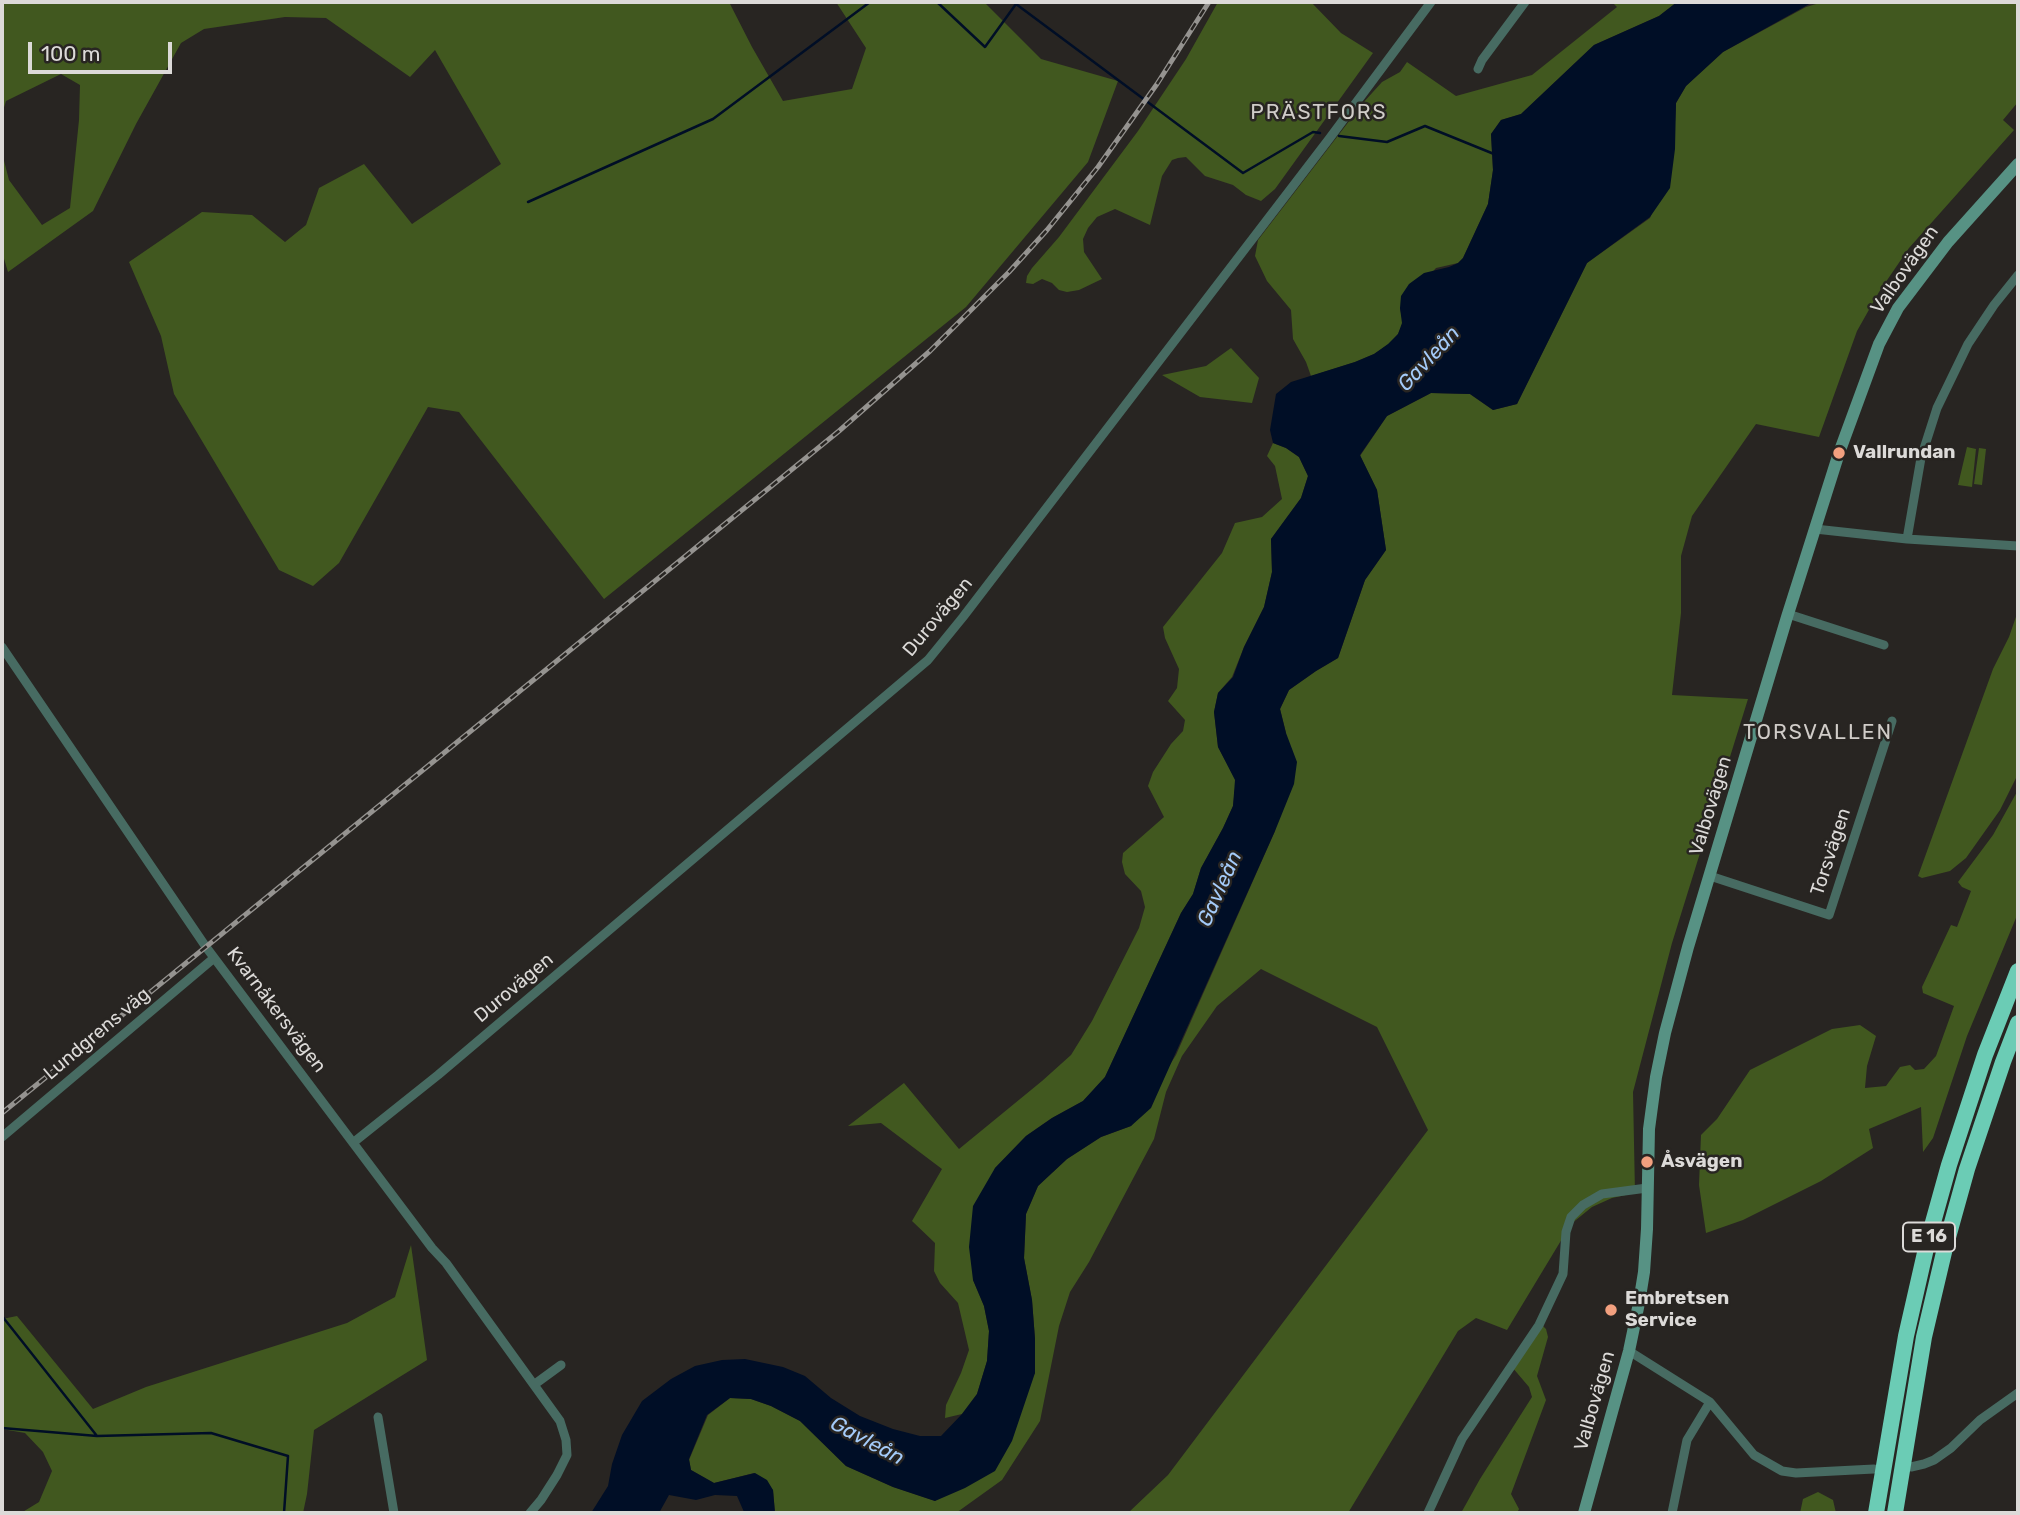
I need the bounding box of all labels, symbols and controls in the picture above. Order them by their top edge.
scale bar [32,28,175,72]
text: 100 m [41,41,100,66]
district label: PRÄSTFORS [1251,100,1387,126]
street label: Valbovägen [1866,221,1944,319]
water label: Gavleån [1392,321,1466,397]
place label: Vallrundan [1853,442,1956,464]
marker: Vallrundan [1831,445,1847,461]
street label: Durovägen [898,573,978,661]
district label: TORSVALLEN [1744,720,1892,746]
street label: Valbovägen [1685,754,1737,858]
street label: Torsvägen [1806,805,1856,899]
water label: Gavleån [1192,847,1248,931]
street label: Kvarnåkersvägen [221,943,331,1077]
street label: Durovägen [470,948,558,1028]
street label: Lundgrens väg [39,983,155,1085]
place label: Åsvägen [1661,1151,1742,1173]
marker: Åsvägen [1639,1154,1655,1170]
road number: E 16 [1903,1222,1955,1252]
place label: Embretsen Service [1625,1288,1729,1332]
marker: Embretsen Service [1603,1302,1619,1318]
street label: Valbovägen [1570,1349,1620,1453]
water label: Gavleån [826,1411,908,1471]

